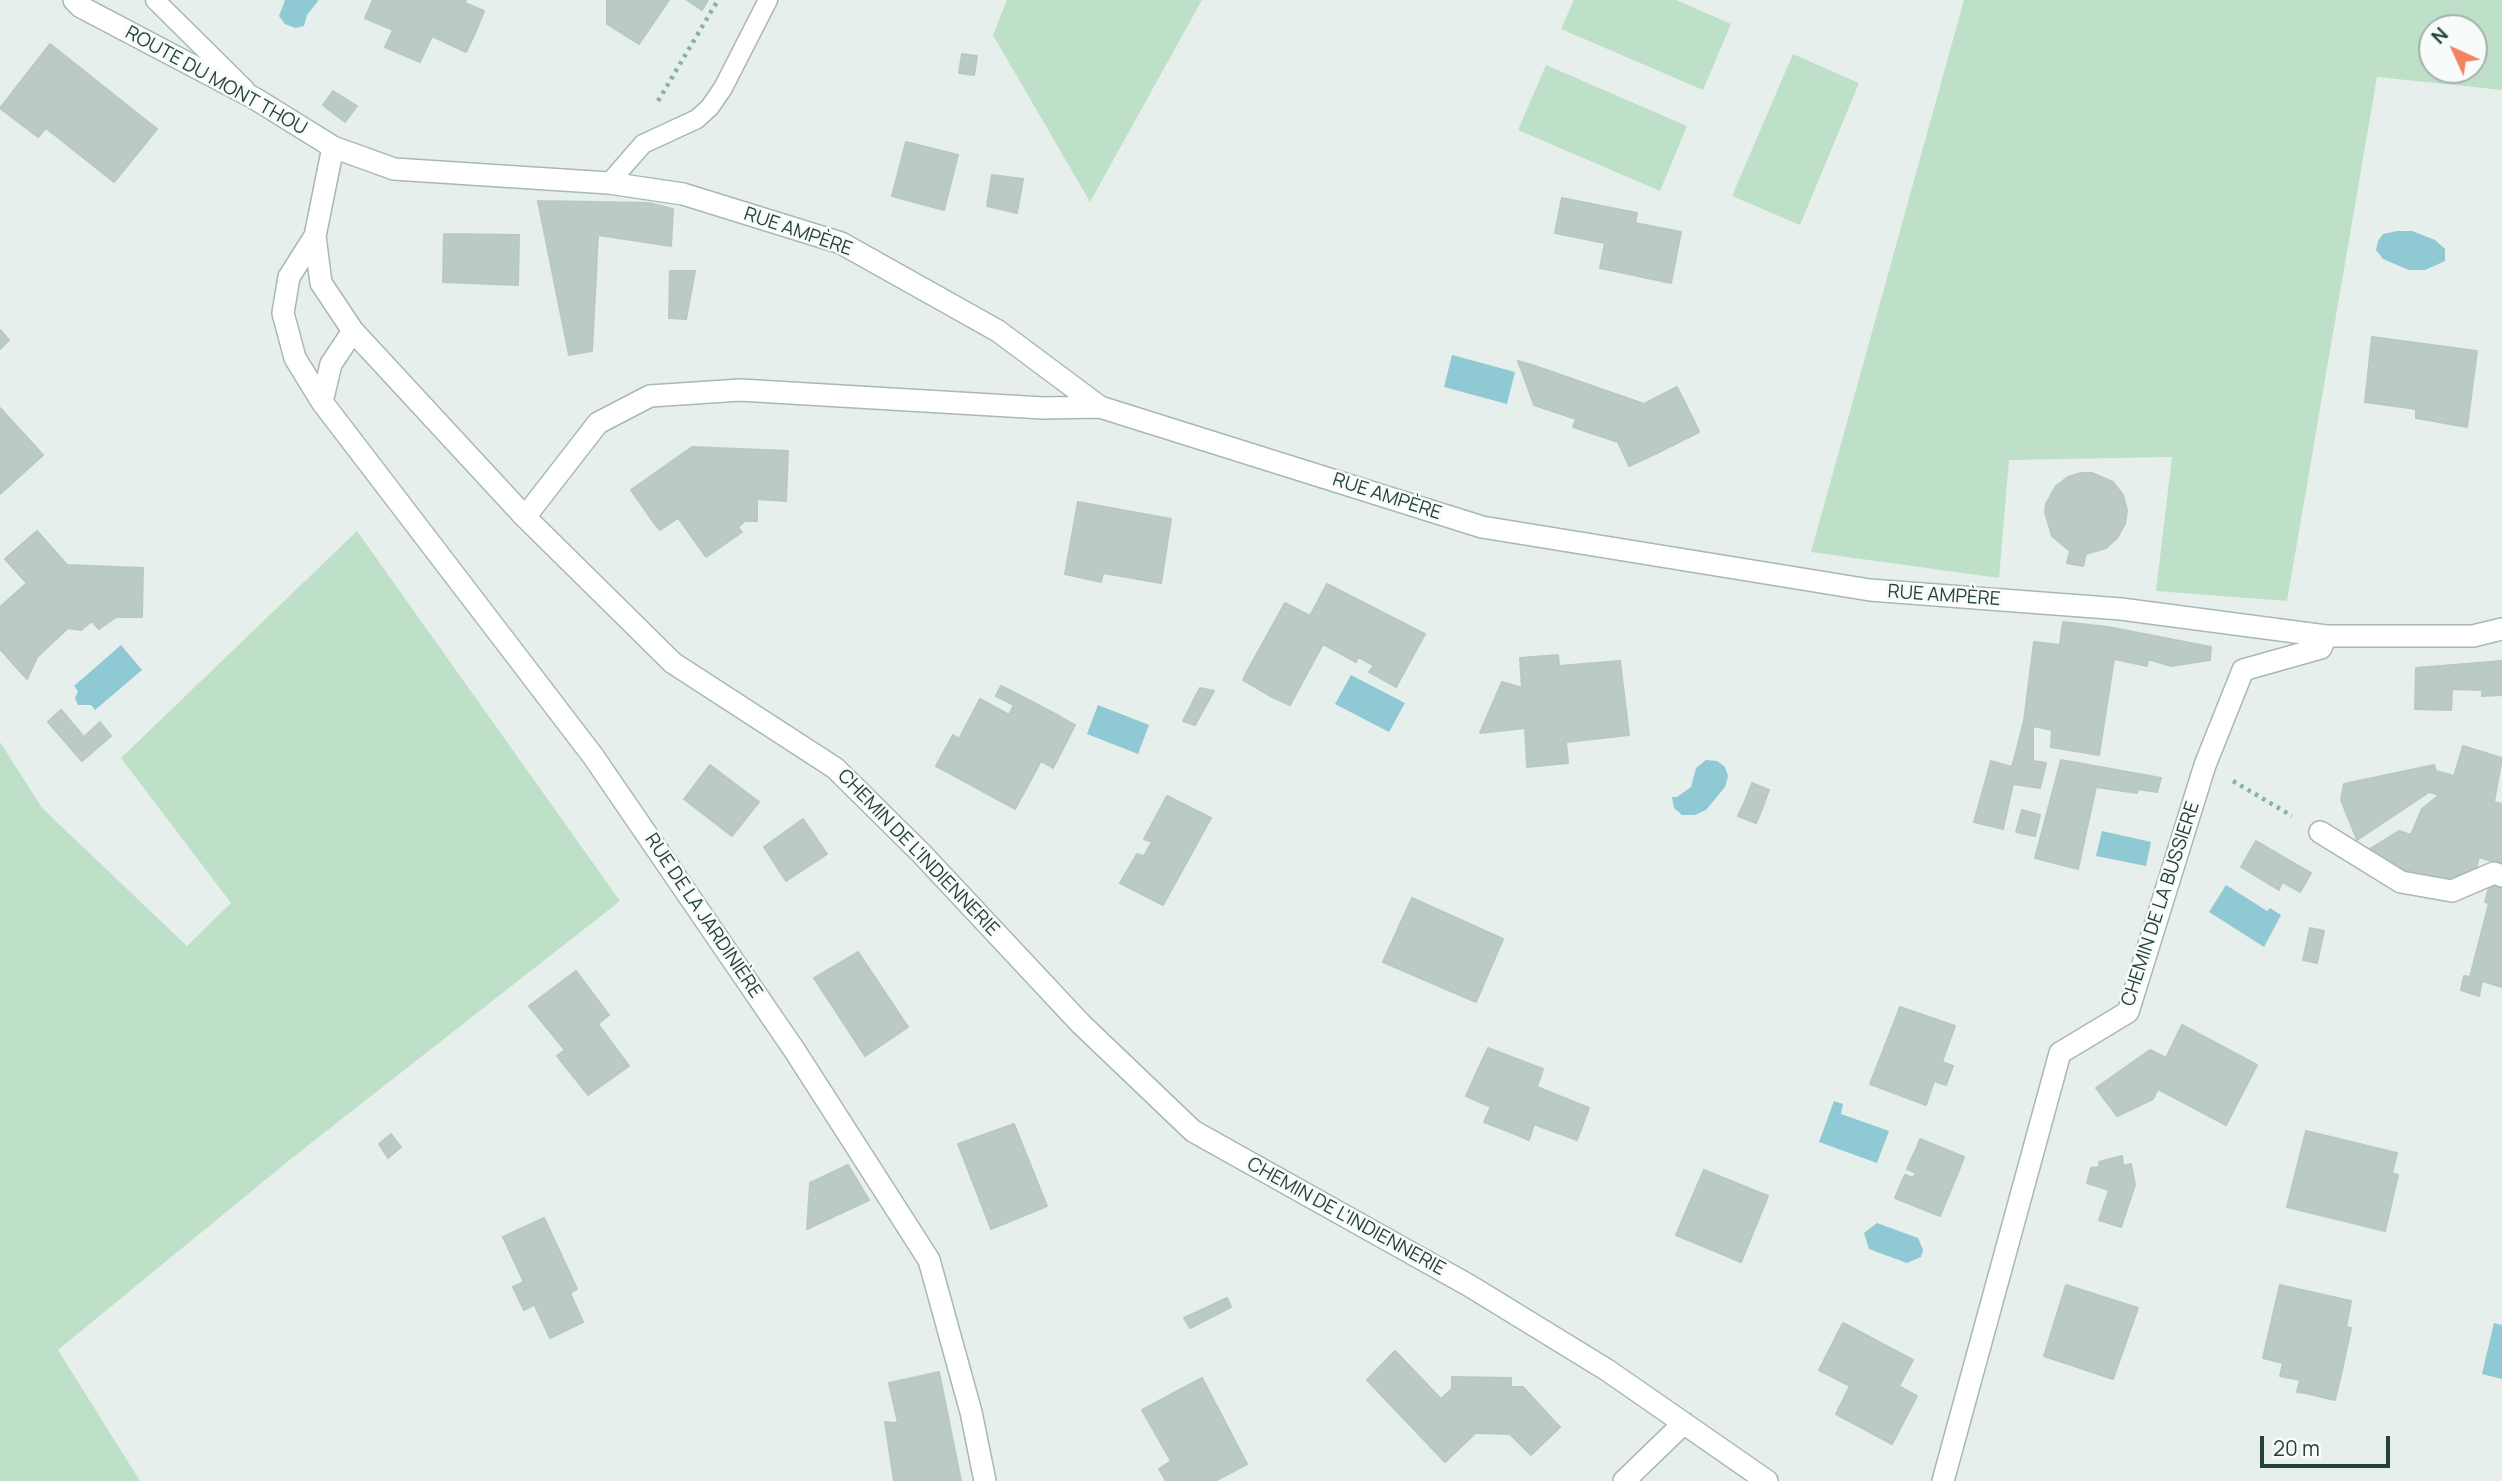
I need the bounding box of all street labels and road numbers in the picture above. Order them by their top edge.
street label: ROUTE DU MONT THOU [121,22,311,140]
street label: RUE AMPÈRE [741,203,855,261]
street label: RUE AMPÈRE [1330,469,1444,525]
street label: RUE AMPÈRE [1887,581,2001,611]
street label: CHEMIN DE L'INDIENNERIE [832,765,1004,941]
street label: CHEMIN DE LA BUSSIERE [2117,799,2205,1009]
street label: RUE DE LA JARDINIÈRE [639,829,767,1003]
street label: CHEMIN DE L'INDIENNERIE [1243,1153,1449,1281]

